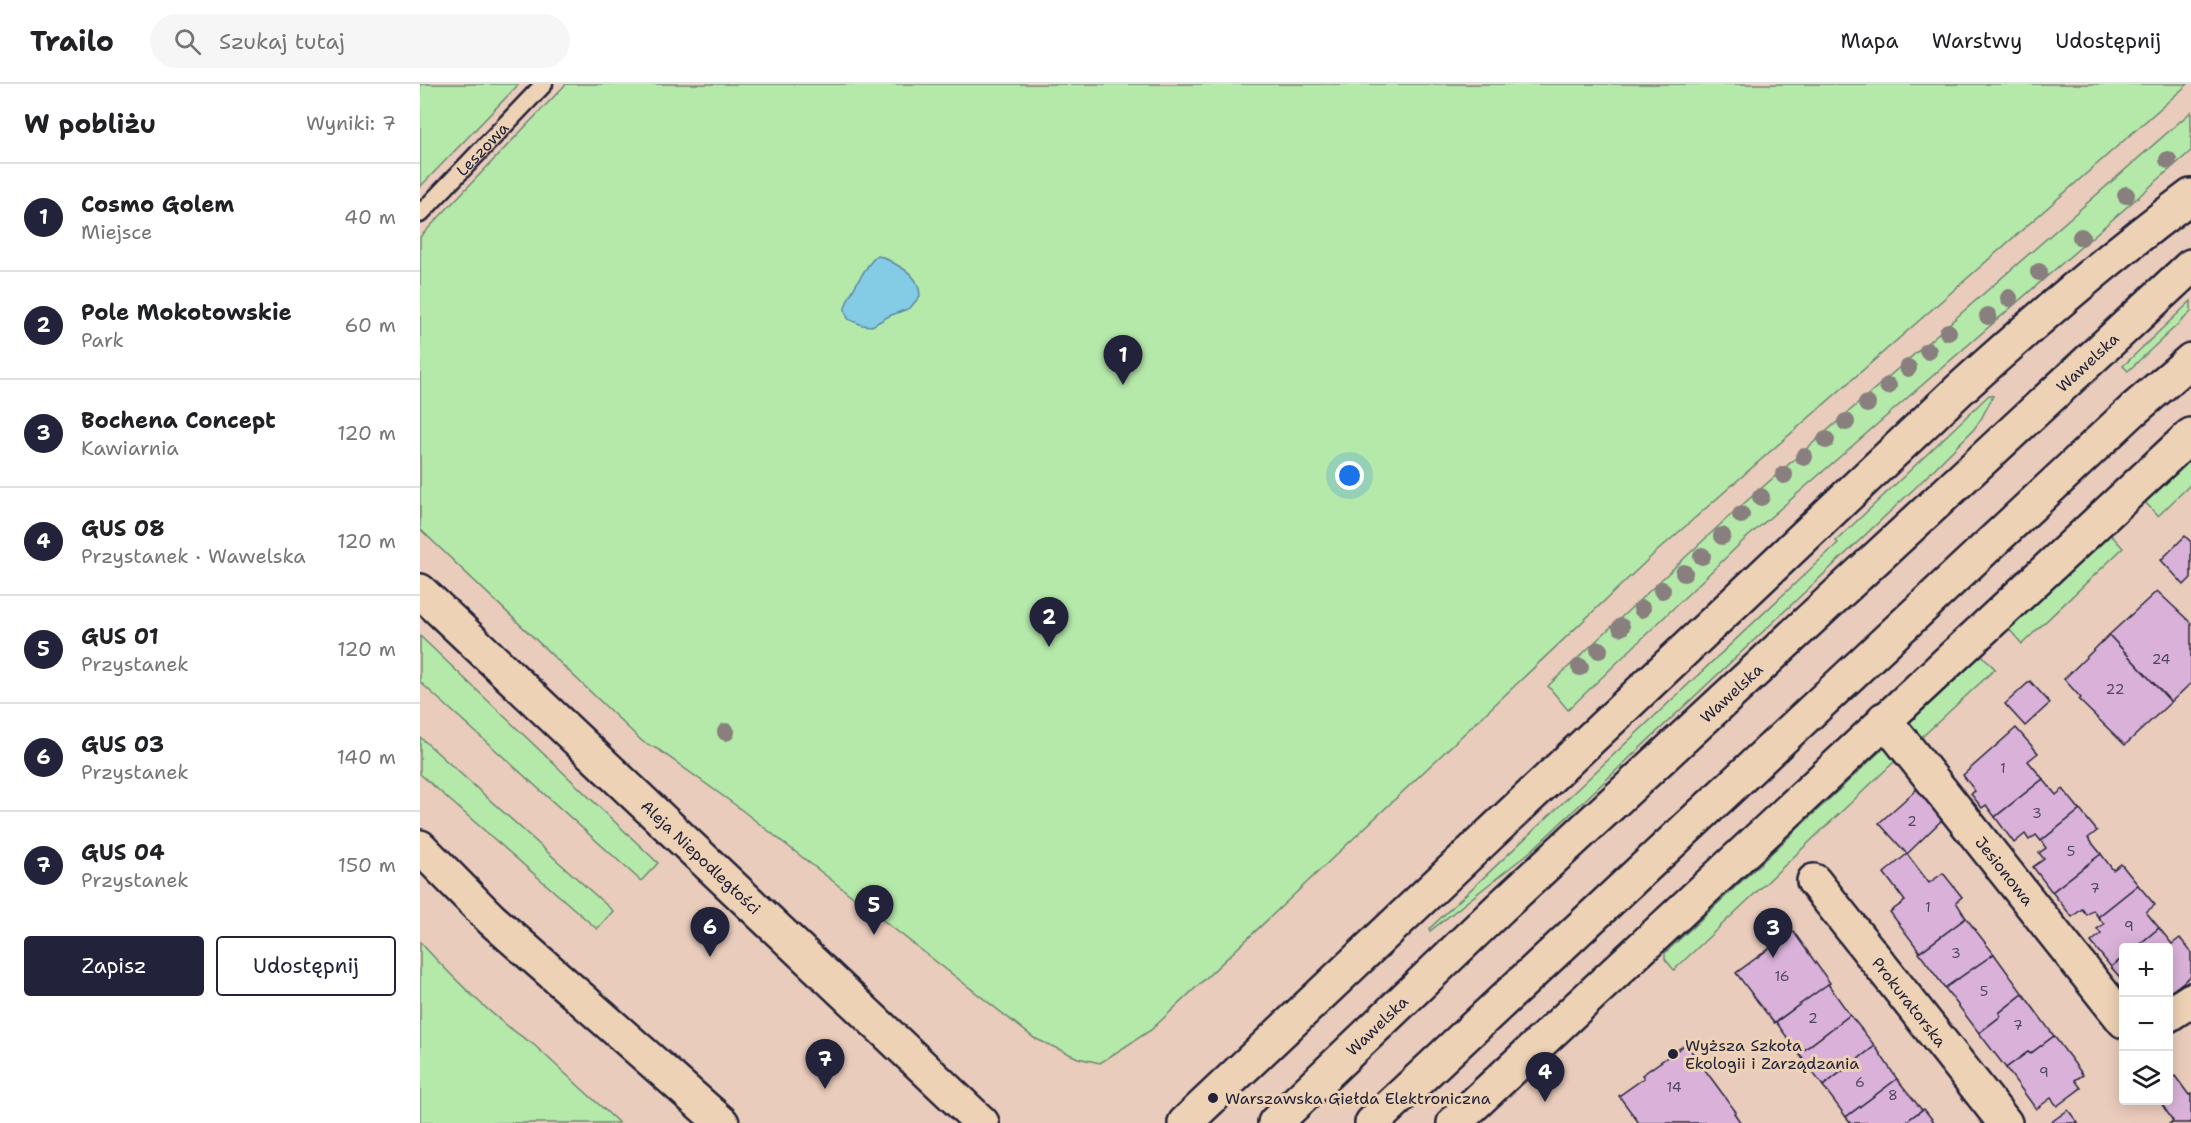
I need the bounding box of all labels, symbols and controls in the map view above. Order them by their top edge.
search box [150,14,570,68]
text: Trailo [30,22,114,60]
icon: search [171,25,204,58]
text: Szukaj tutaj [219,27,345,56]
text: Mapa [1841,27,1899,55]
text: Warstwy [1932,27,2022,55]
text: Udostępnij [2055,27,2161,55]
text: W pobliżu [24,106,156,141]
text: Wyniki: 7 [306,110,396,136]
street label: Leszowa [451,117,513,180]
text: Cosmo Golem [81,190,234,219]
text: 1 [39,204,48,230]
text: 40 m [344,204,396,230]
text: Miejsce [81,219,152,245]
text: Pole Mokotowskie [81,298,292,327]
text: 2 [37,312,51,338]
text: 60 m [344,312,396,338]
text: Park [81,327,124,353]
street label: Wawelska [2052,328,2123,397]
pin: 1 [1104,336,1142,385]
text: Bochena Concept [81,406,276,435]
text: 3 [37,420,51,446]
text: 120 m [337,420,396,446]
text: Kawiarnia [81,435,179,461]
your location [1335,461,1364,490]
text: GUS 08 [81,514,165,543]
text: 4 [37,528,51,554]
text: 120 m [337,528,396,554]
text: Przystanek · Wawelska [81,543,306,569]
pin: 2 [1030,598,1068,647]
text: GUS 01 [81,622,159,651]
text: 5 [37,636,50,662]
text: 120 m [337,636,396,662]
house number: 24 [2152,650,2171,668]
text: Przystanek [81,651,189,677]
street label: Wawelska [1695,659,1767,727]
house number: 22 [2106,680,2124,698]
text: GUS 03 [81,730,164,759]
text: 6 [37,744,51,770]
text: 140 m [337,744,396,770]
text: Przystanek [81,759,189,785]
house number: 1 [2000,759,2006,777]
street label: Aleja Niepodległości [637,795,765,919]
house number: 3 [2032,804,2042,822]
house number: 2 [1907,812,1917,830]
street label: Jesionowa [1971,832,2039,910]
text: GUS 04 [81,838,165,867]
house number: 5 [2067,842,2075,860]
text: 7 [37,852,51,878]
text: 150 m [338,852,396,878]
text: Przystanek [81,867,189,893]
house number: 7 [2090,879,2100,897]
pin: 5 [854,886,894,935]
house number: 1 [1925,898,1931,916]
pin: 6 [690,908,730,957]
pin: 3 [1754,908,1792,958]
house number: 9 [2124,917,2134,935]
button: Zapisz [24,936,204,996]
button: Udostępnij [216,936,396,996]
map controls [2119,943,2173,1105]
button: + [2119,943,2173,997]
house number: 3 [1951,944,1961,962]
street label: Prokuratorska [1867,953,1951,1051]
house number: 16 [1774,967,1790,985]
house number: 5 [1980,982,1988,1000]
street label: Wawelska [1341,991,1412,1060]
button: − [2119,997,2173,1051]
house number: 2 [1808,1009,1818,1027]
house number: 7 [2013,1016,2023,1034]
place label: Wyższa Szkoła Ekologii i Zarządzania [1685,1035,1859,1074]
pin: 7 [806,1040,844,1089]
marker: Wyższa Szkoła Ekologii i Zarządzania [1666,1047,1680,1061]
button: layers [2119,1051,2173,1105]
pin: 4 [1526,1052,1564,1102]
house number: 9 [2039,1063,2049,1081]
house number: 6 [1855,1073,1865,1091]
house number: 14 [1666,1078,1682,1096]
house number: 8 [1888,1086,1898,1104]
place label: Warszawska Giełda Elektroniczna [1225,1088,1491,1109]
marker: Warszawska Giełda Elektroniczna [1206,1091,1220,1105]

